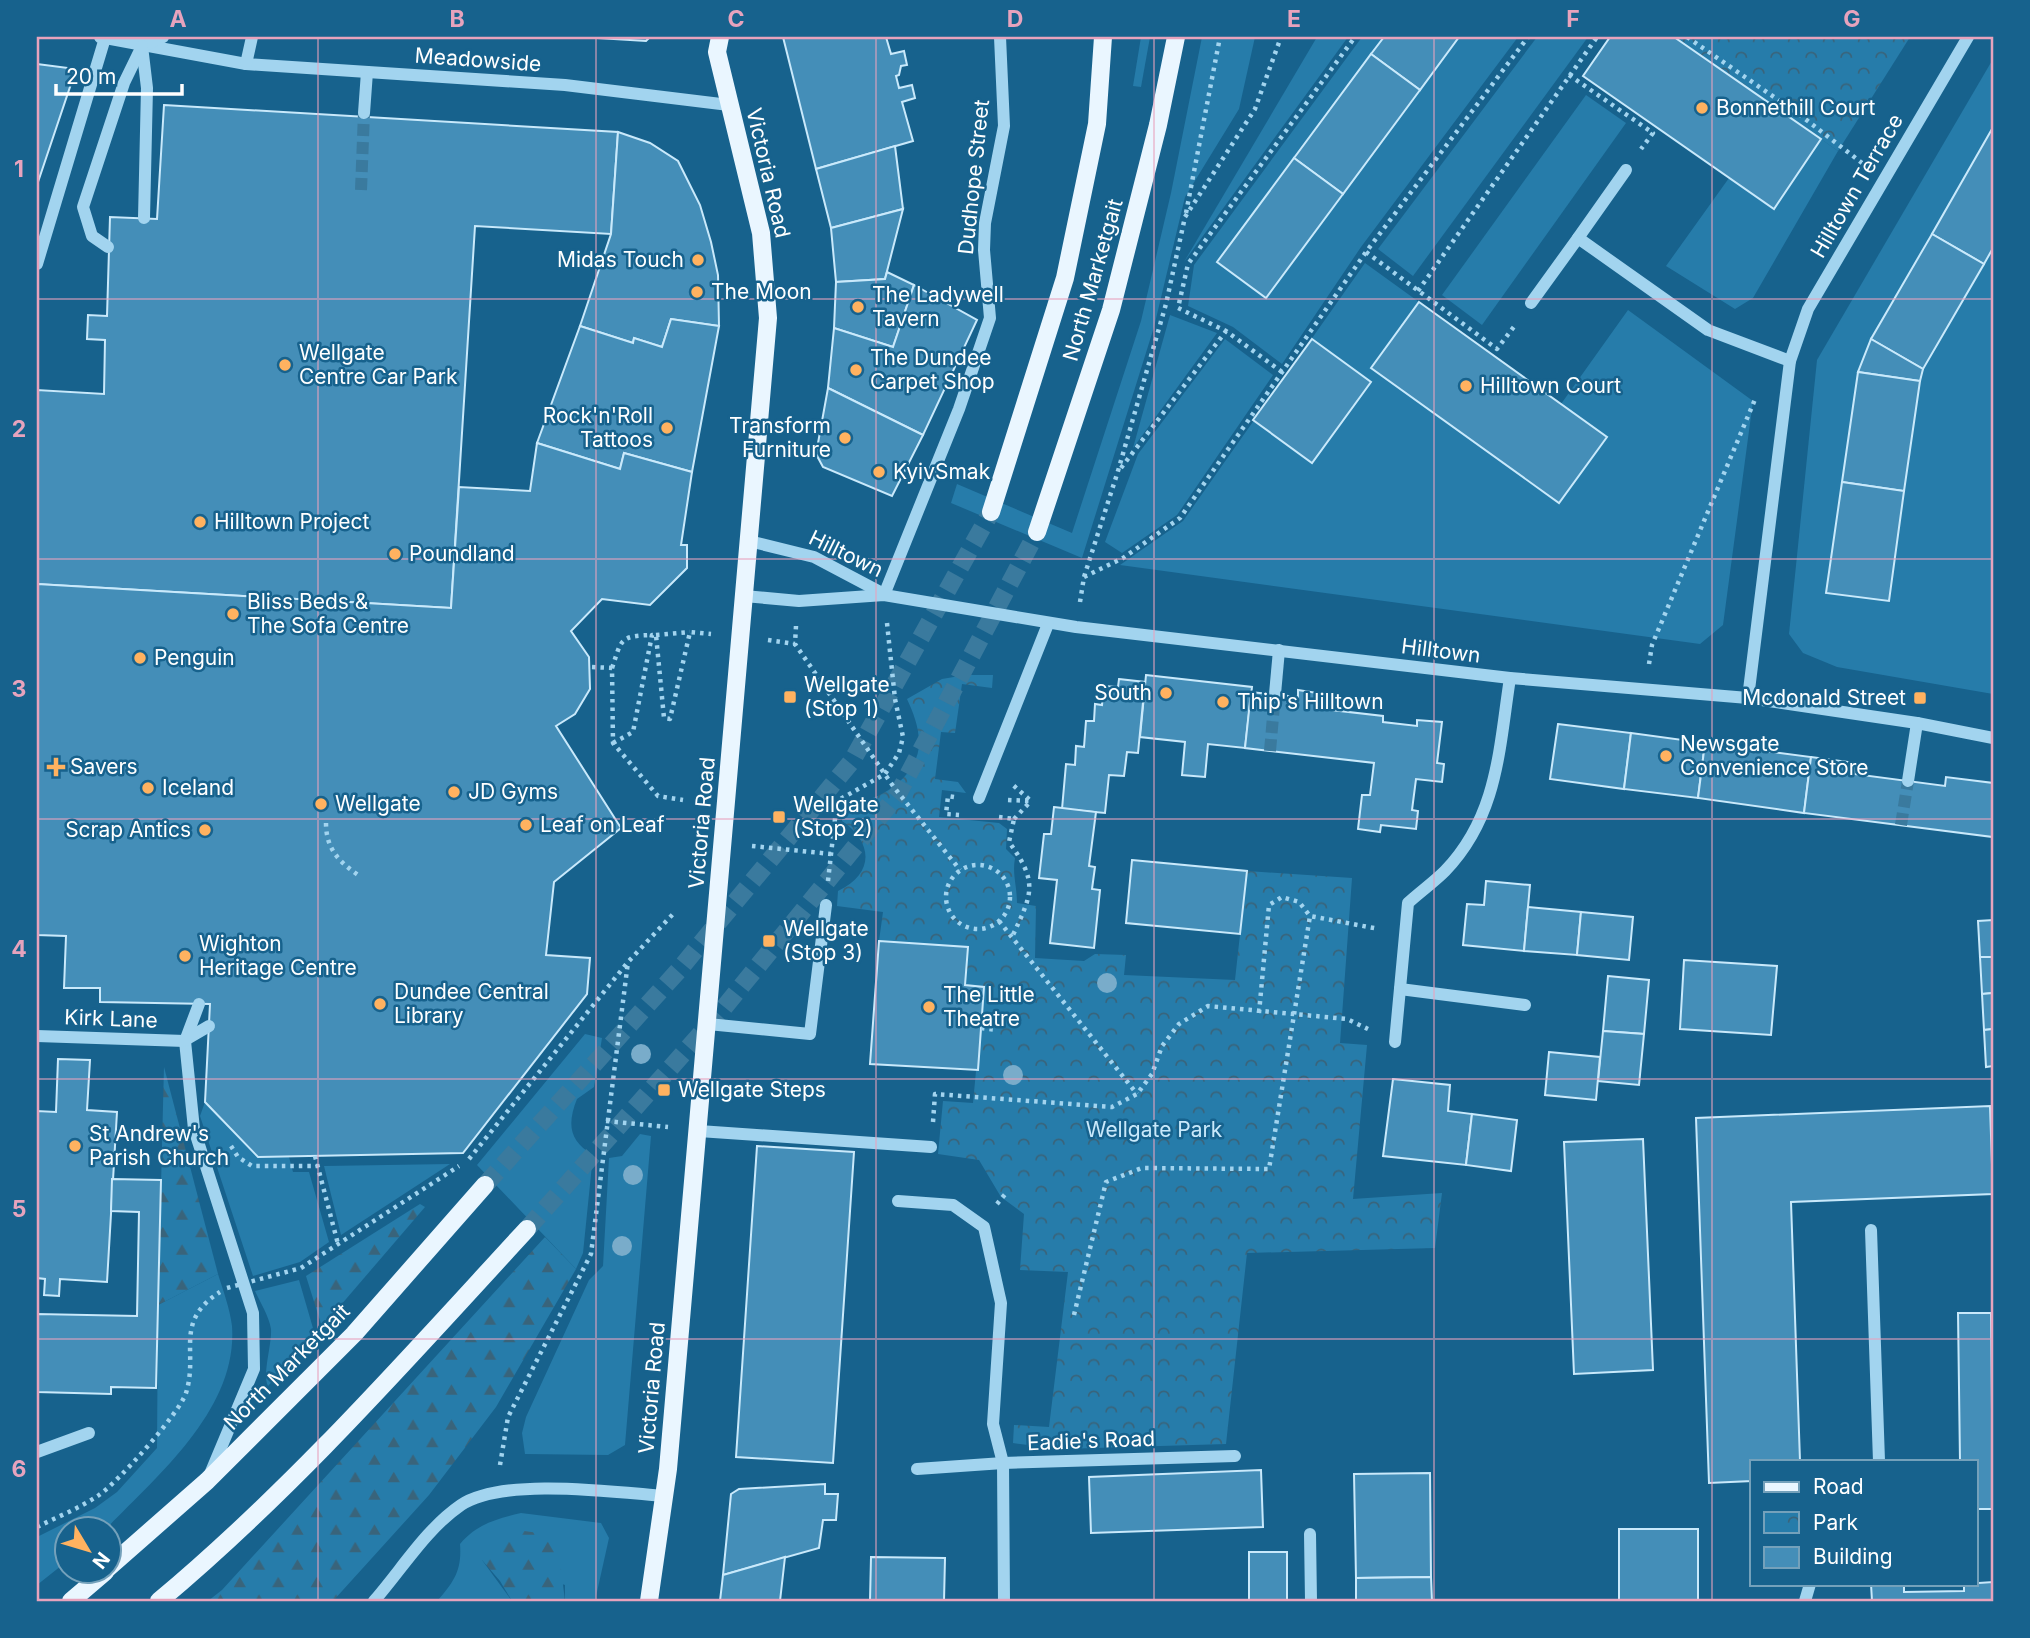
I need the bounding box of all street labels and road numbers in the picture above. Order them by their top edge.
street label: Meadowside [414,43,542,76]
street label: Dudhope Street [953,98,994,256]
street label: Victoria Road [741,106,796,240]
street label: Hilltown Terrace [1805,109,1908,262]
street label: North Marketgait [1057,196,1128,364]
street label: Hilltown [805,525,887,582]
street label: Hilltown [1400,633,1482,668]
street label: Victoria Road [683,756,720,890]
street label: Kirk Lane [64,1004,158,1033]
street label: North Marketgait [219,1299,355,1435]
street label: Victoria Road [633,1321,670,1455]
street label: Eadie's Road [1026,1426,1156,1455]

